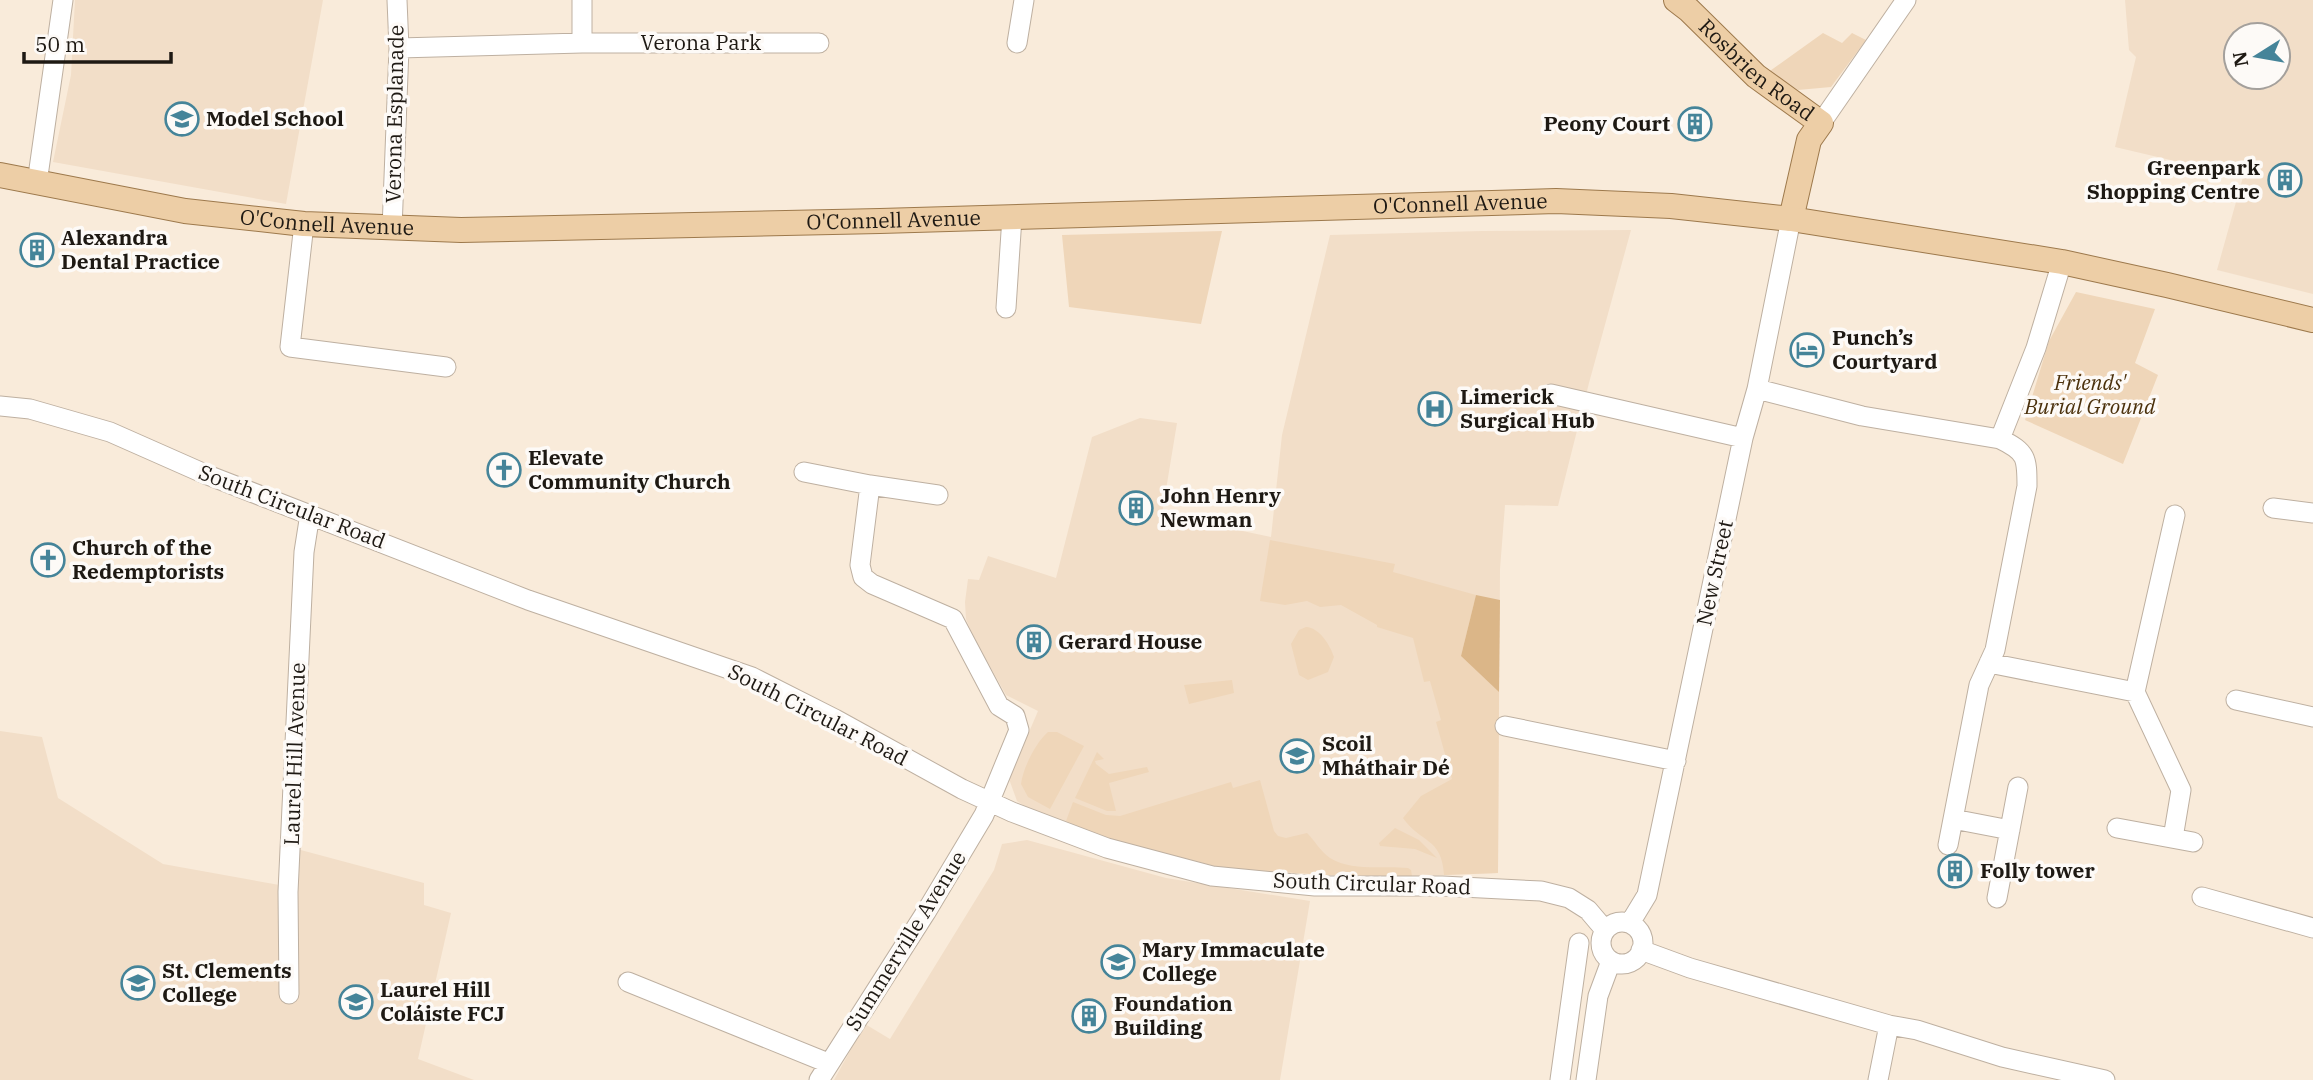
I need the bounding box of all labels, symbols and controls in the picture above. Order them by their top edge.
street label: Rosbrien Road [1693,12,1821,127]
scale bar [24,21,172,65]
north arrow [2222,21,2292,91]
street label: Verona Esplanade [378,25,410,203]
street label: Verona Park [641,28,762,56]
text: 50 m [35,30,85,58]
text: N [2227,50,2254,69]
school or university icon: Model School [163,100,201,138]
place label: Model School [206,104,344,132]
building icon: Peony Court [1676,105,1714,143]
place label: Peony Court [1544,109,1670,137]
place label: Greenpark Shopping Centre [2087,153,2260,205]
building icon: Greenpark Shopping Centre [2266,161,2304,199]
street label: O'Connell Avenue [1373,186,1548,219]
street label: O'Connell Avenue [239,202,415,241]
street label: O'Connell Avenue [806,203,981,236]
place label: Alexandra Dental Practice [61,223,220,275]
building icon: Alexandra Dental Practice [18,231,56,269]
place label: Punch’s Courtyard [1832,323,1937,375]
hotel icon: Punch’s Courtyard [1788,331,1826,369]
park label: Friends' Burial Ground [2024,368,2156,420]
place label: Limerick Surgical Hub [1460,382,1595,434]
hospital icon: Limerick Surgical Hub [1416,390,1454,428]
place label: Elevate Community Church [528,443,731,495]
church icon: Elevate Community Church [485,451,523,489]
street label: South Circular Road [195,458,390,555]
place label: John Henry Newman [1160,481,1281,533]
building icon: John Henry Newman [1117,489,1155,527]
street label: New Street [1689,517,1739,628]
place label: Church of the Redemptorists [72,533,224,585]
church icon: Church of the Redemptorists [29,541,67,579]
building icon: Gerard House [1015,623,1053,661]
place label: Gerard House [1058,627,1203,655]
street label: South Circular Road [724,657,913,772]
street label: Laurel Hill Avenue [277,662,311,846]
place label: Scoil Mháthair Dé [1322,729,1450,781]
school or university icon: Scoil Mháthair Dé [1278,737,1316,775]
street label: Summerville Avenue [838,845,972,1036]
building icon: Folly tower [1936,852,1974,890]
place label: Folly tower [1980,856,2095,884]
street label: South Circular Road [1273,866,1472,900]
place label: Mary Immaculate College [1142,935,1325,987]
school or university icon: Mary Immaculate College [1099,943,1137,981]
place label: St. Clements College [162,956,292,1008]
school or university icon: St. Clements College [119,964,157,1002]
place label: Laurel Hill Coláiste FCJ [380,975,505,1027]
school or university icon: Laurel Hill Coláiste FCJ [337,983,375,1021]
place label: Foundation Building [1114,989,1233,1041]
building icon: Foundation Building [1070,997,1108,1035]

